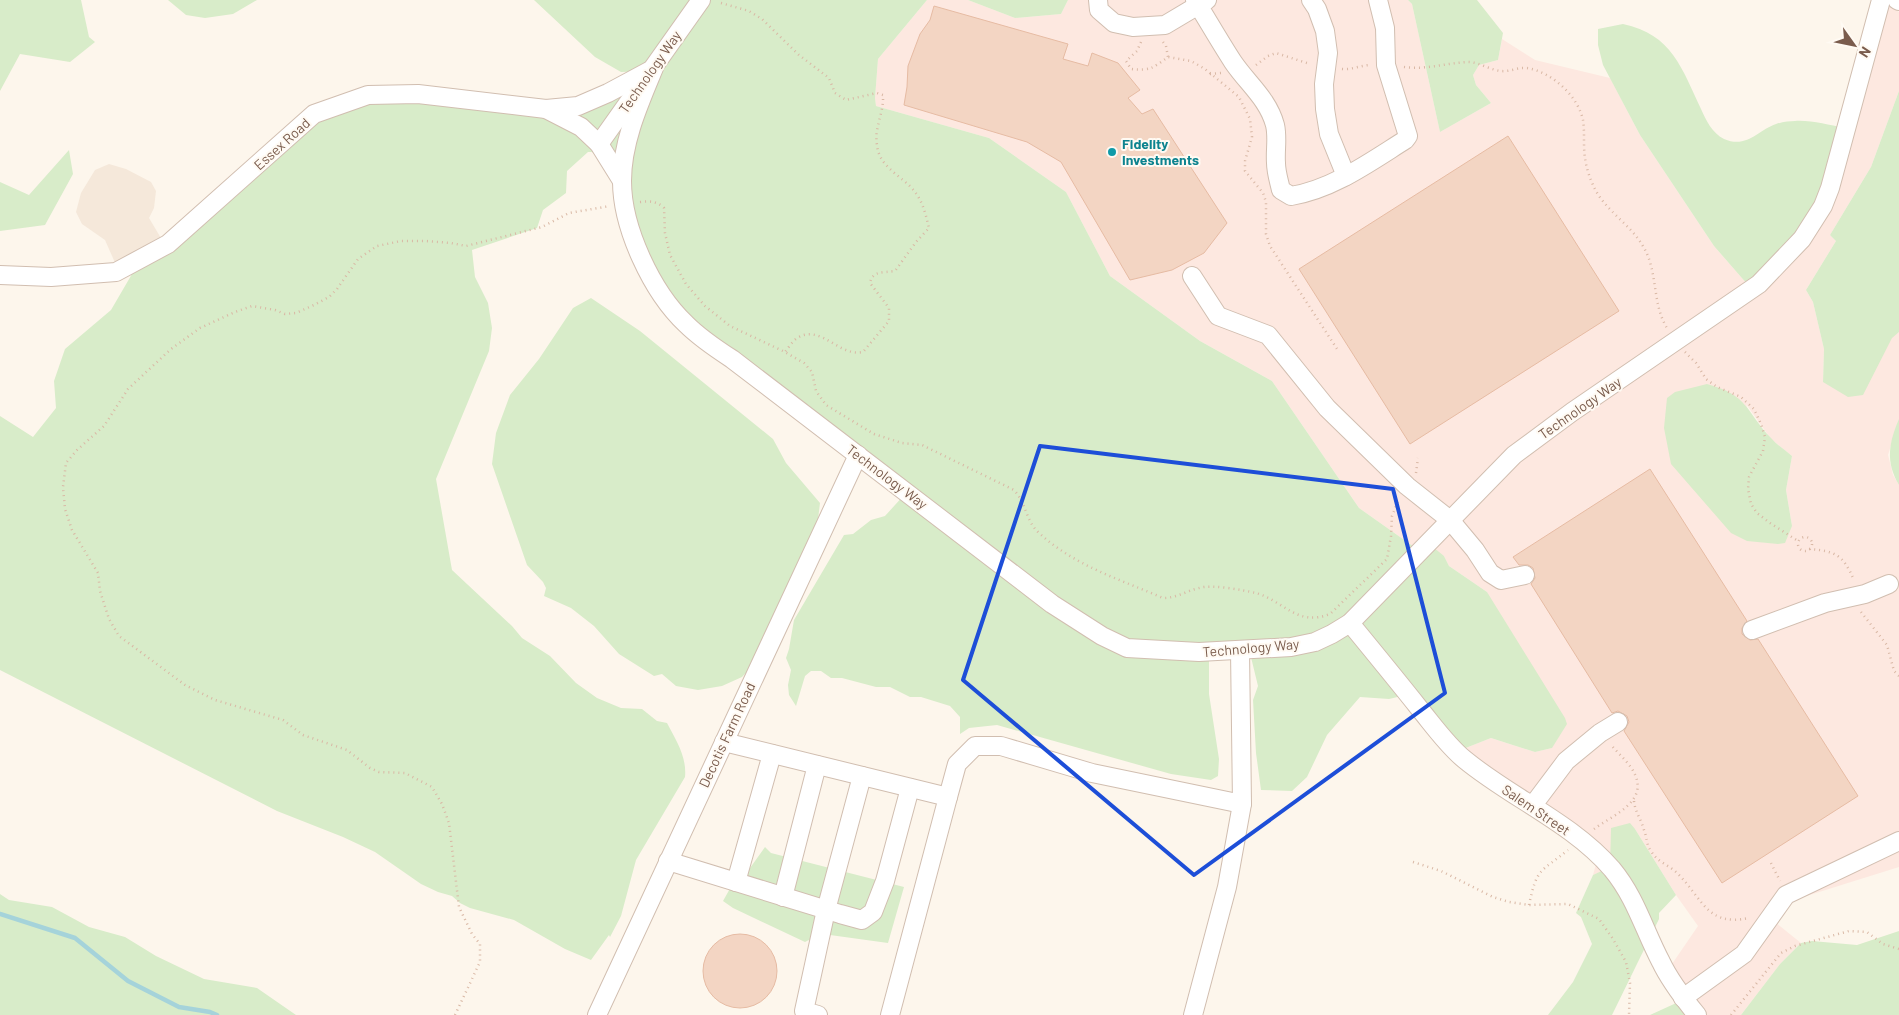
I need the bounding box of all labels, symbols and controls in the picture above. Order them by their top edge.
north arrow [1829,20,1879,70]
street label: Technology Way [615,27,685,116]
text: N [1856,44,1875,61]
street label: Essex Road [250,114,313,173]
place label: Fidelity Investments [1122,135,1199,168]
marker: Fidelity Investments [1106,146,1118,158]
street label: Technology Way [1535,372,1625,442]
street label: Technology Way [843,441,932,513]
street label: Technology Way [1202,635,1301,660]
street label: Decotis Farm Road [695,679,758,790]
street label: Salem Street [1499,781,1574,839]

